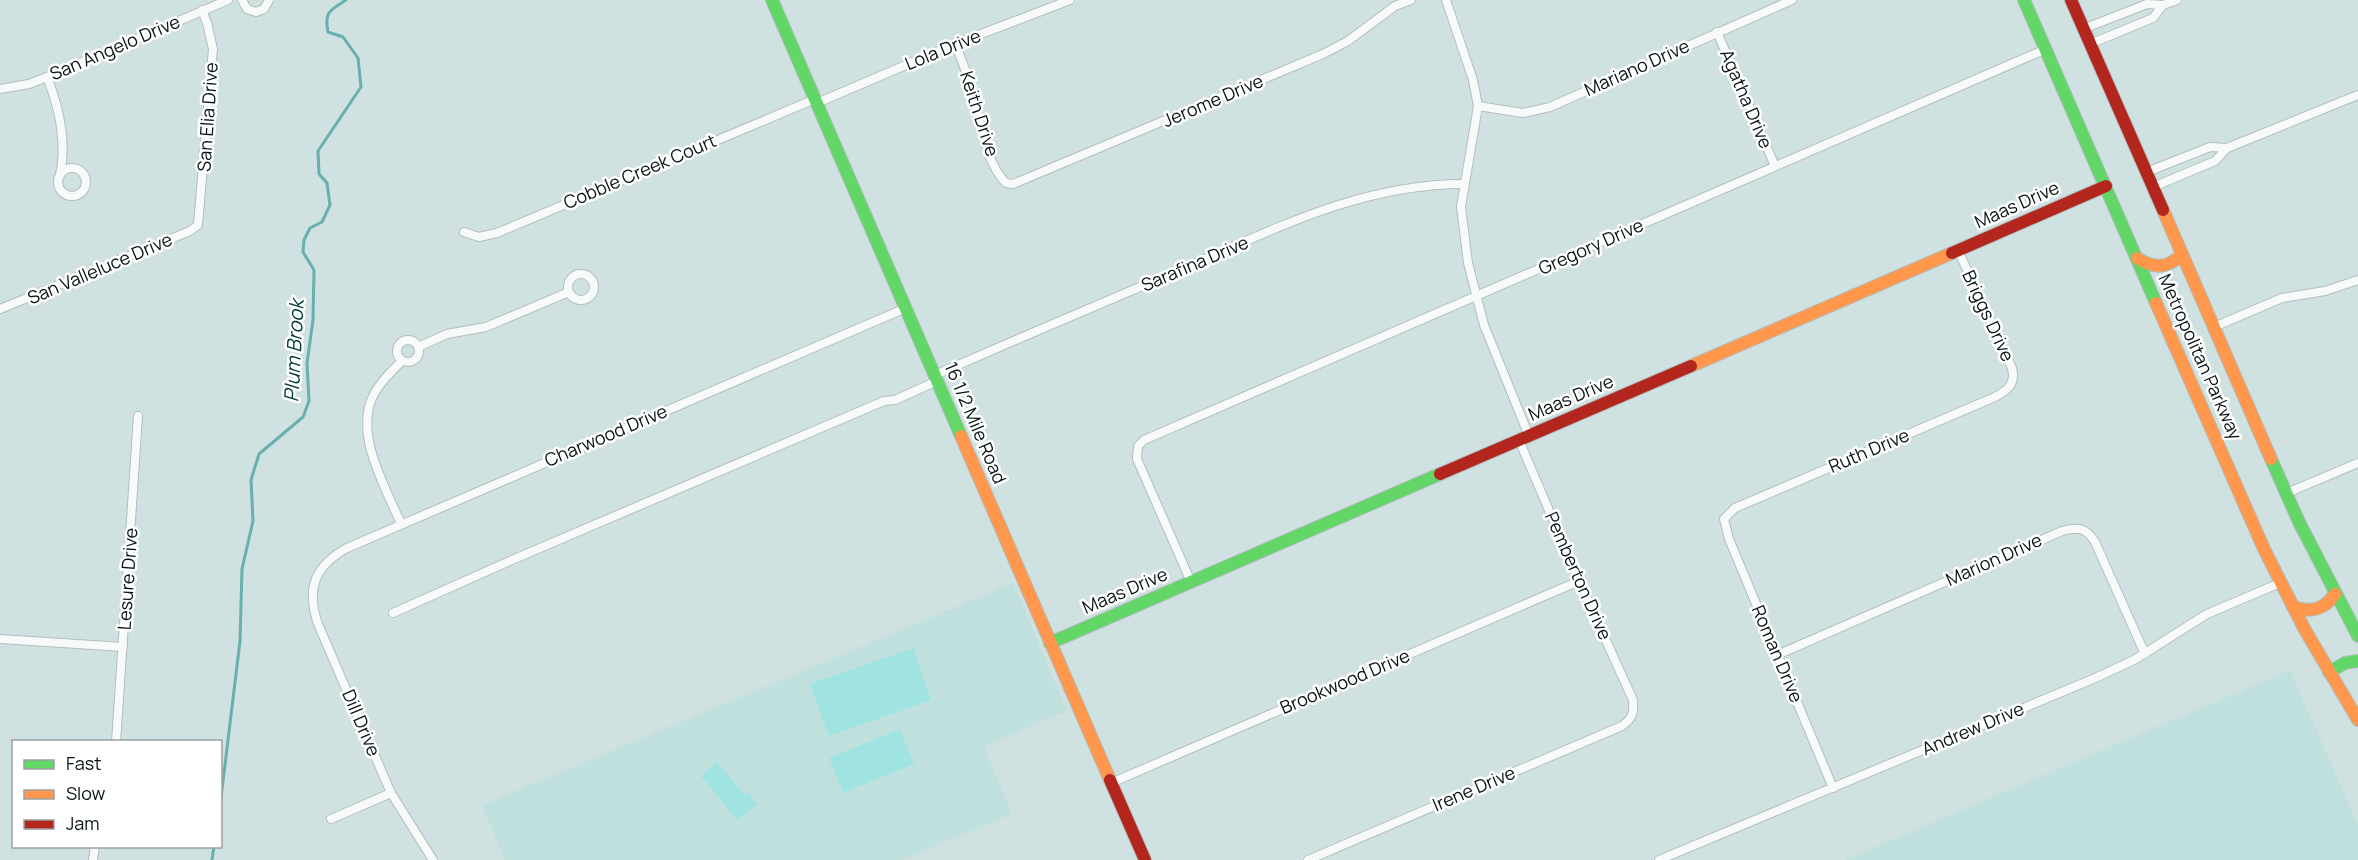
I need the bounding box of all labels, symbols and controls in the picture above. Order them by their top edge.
street label: San Angelo Drive [46,9,183,85]
street label: Lola Drive [901,23,984,75]
street label: Mariano Drive [1580,33,1693,101]
street label: Agatha Drive [1715,45,1779,152]
street label: San Elia Drive [191,61,223,173]
street label: Keith Drive [955,68,1005,159]
street label: Jerome Drive [1159,68,1267,132]
street label: Cobble Creek Court [560,128,720,214]
street label: Maas Drive [1970,175,2063,233]
street label: Gregory Drive [1534,212,1647,280]
street label: San Valleluce Drive [24,227,176,309]
street label: Sarafina Drive [1137,230,1252,296]
street label: Briggs Drive [1957,266,2021,365]
street label: Metropolitan Parkway [2154,270,2249,444]
water label: Plum Brook [277,296,310,403]
street label: 16 1/2 Mile Road [939,358,1012,487]
street label: Maas Drive [1524,368,1617,426]
street label: Charwood Drive [541,398,671,472]
street label: Ruth Drive [1825,422,1913,478]
street label: Pemberton Drive [1540,508,1618,643]
street label: Lesure Drive [111,527,143,631]
street label: Marion Drive [1942,527,2045,591]
street label: Maas Drive [1078,561,1171,619]
street label: Roman Drive [1747,601,1809,706]
street label: Brookwood Drive [1276,643,1413,719]
street label: Dill Drive [337,686,387,760]
street label: Andrew Drive [1918,696,2027,760]
legend [12,740,222,848]
text: Fast [66,751,101,775]
street label: Irene Drive [1429,760,1519,816]
text: Slow [66,781,106,805]
text: Jam [66,811,100,835]

